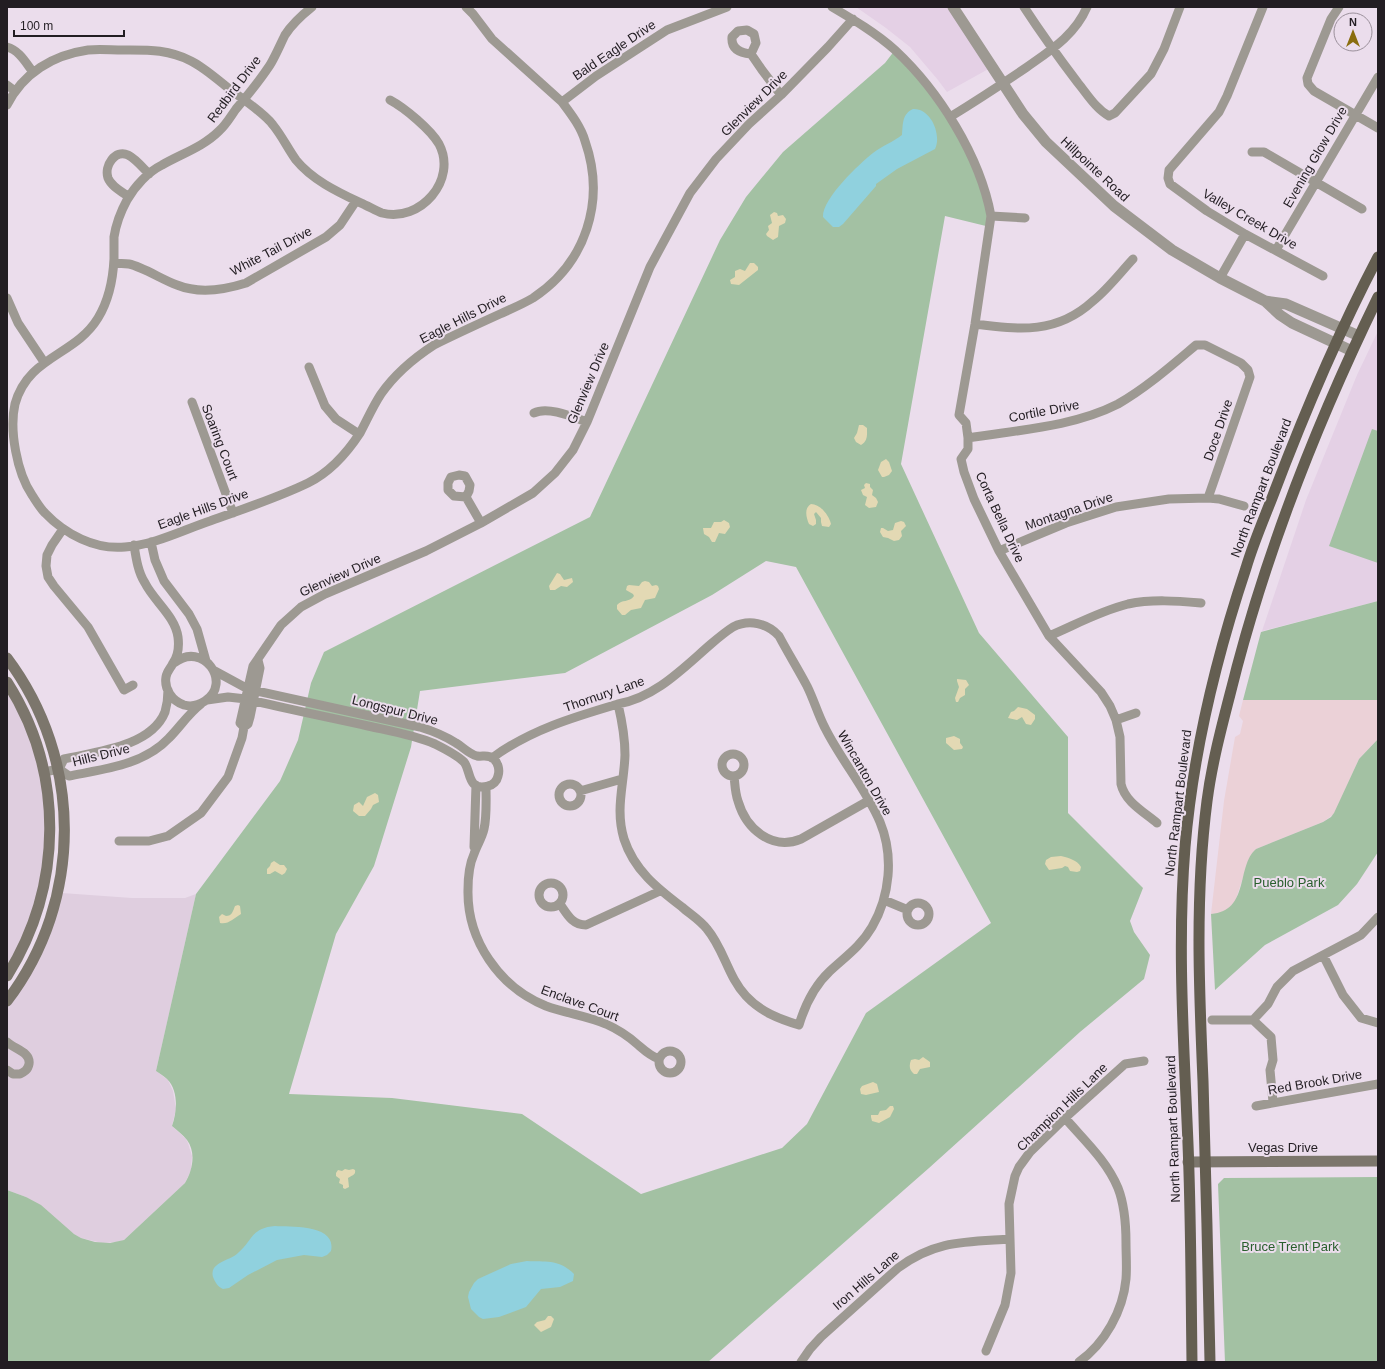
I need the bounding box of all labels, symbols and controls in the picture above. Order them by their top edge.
scale bar [14,12,124,38]
north arrow [1333,12,1373,52]
text: N [1349,16,1357,28]
street label: Bald Eagle Drive [570,17,658,83]
text: 100 m [20,19,53,33]
street label: Redbird Drive [204,53,264,125]
street label: Glenview Drive [718,67,790,139]
street label: Evening Glow Drive [1280,104,1350,210]
street label: Hillpointe Road [1058,133,1132,205]
street label: Valley Creek Drive [1200,186,1300,252]
street label: White Tail Drive [228,223,314,279]
street label: Eagle Hills Drive [417,290,509,346]
street label: Glenview Drive [564,340,612,426]
street label: Cortile Drive [1007,397,1081,425]
street label: Doce Drive [1200,397,1236,463]
street label: Soaring Court [199,402,242,482]
street label: North Rampart Boulevard [1228,417,1294,559]
street label: Corta Bella Drive [972,469,1028,565]
street label: Eagle Hills Drive [156,486,250,532]
street label: Montagna Drive [1023,489,1115,533]
street label: Glenview Drive [297,550,383,600]
street label: Thornury Lane [562,673,646,715]
street label: Longspur Drive [350,692,440,728]
street label: Wincanton Drive [835,728,895,818]
street label: North Rampart Boulevard [1162,729,1194,877]
street label: Hills Drive [71,741,131,769]
park label: Pueblo Park [1254,875,1325,890]
street label: Enclave Court [539,982,621,1024]
street label: North Rampart Boulevard [1163,1055,1183,1203]
street label: Champion Hills Lane [1014,1060,1110,1154]
street label: Red Brook Drive [1267,1066,1363,1098]
street label: Vegas Drive [1248,1140,1318,1155]
park label: Bruce Trent Park [1241,1239,1339,1254]
street label: Iron Hills Lane [830,1247,902,1313]

